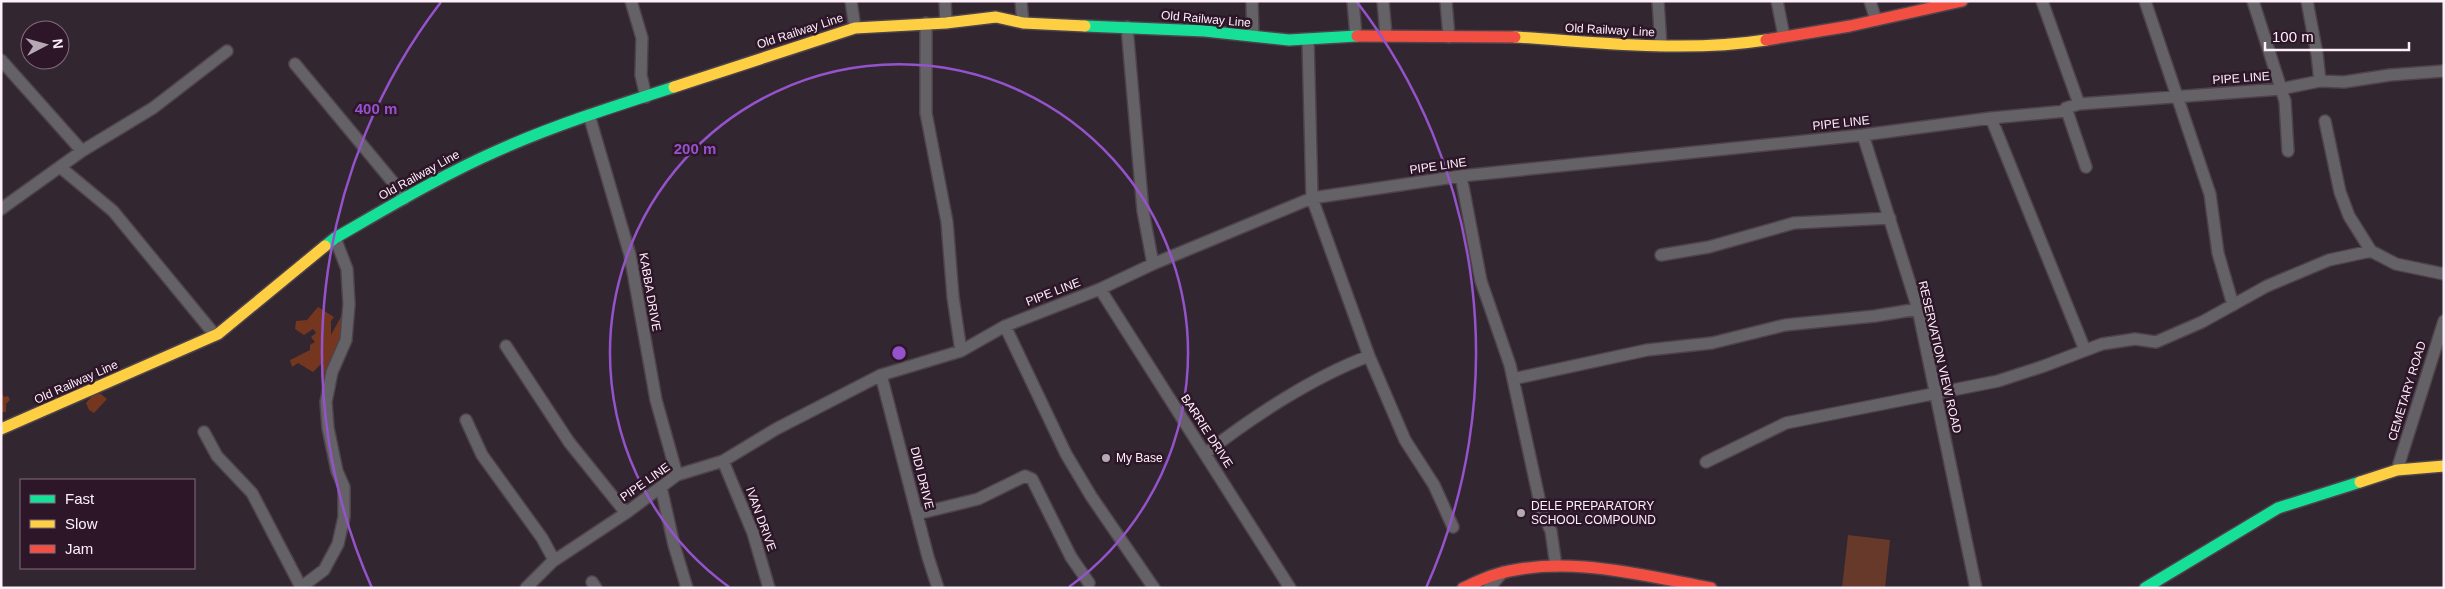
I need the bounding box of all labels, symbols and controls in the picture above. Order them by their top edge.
street label: Old Railway Line [1161,8,1252,30]
street label: Old Railway Line [755,10,845,52]
north arrow [20,20,70,70]
scale bar [2265,20,2409,52]
street label: Old Railway Line [1565,21,1656,39]
text: 100 m [2272,28,2314,45]
text: N [49,38,66,50]
street label: PIPE LINE [2212,69,2270,87]
text: 400 m [355,100,397,117]
street label: PIPE LINE [1812,113,1870,133]
text: 200 m [674,140,716,157]
street label: Old Railway Line [376,147,462,203]
street label: PIPE LINE [1409,155,1467,177]
street label: KABBA DRIVE [636,252,664,332]
street label: PIPE LINE [1024,275,1082,309]
street label: RESERVATION VIEW ROAD [1916,279,1964,435]
street label: CEMETARY ROAD [2385,339,2429,442]
centre of rings [890,344,908,362]
street label: Old Railway Line [32,357,120,407]
street label: BARRIE DRIVE [1178,392,1236,470]
street label: DIDI DRIVE [907,445,937,511]
place label: My Base [1116,451,1163,465]
marker: My Base [1100,452,1112,464]
street label: PIPE LINE [617,460,673,504]
legend [20,479,195,569]
street label: IVAN DRIVE [743,485,779,553]
text: Fast [65,490,95,507]
place label: DELE PREPARATORY SCHOOL COMPOUND [1531,499,1656,527]
marker: DELE PREPARATORY SCHOOL COMPOUND [1515,507,1527,519]
text: Slow [65,515,98,532]
text: Jam [65,540,93,557]

